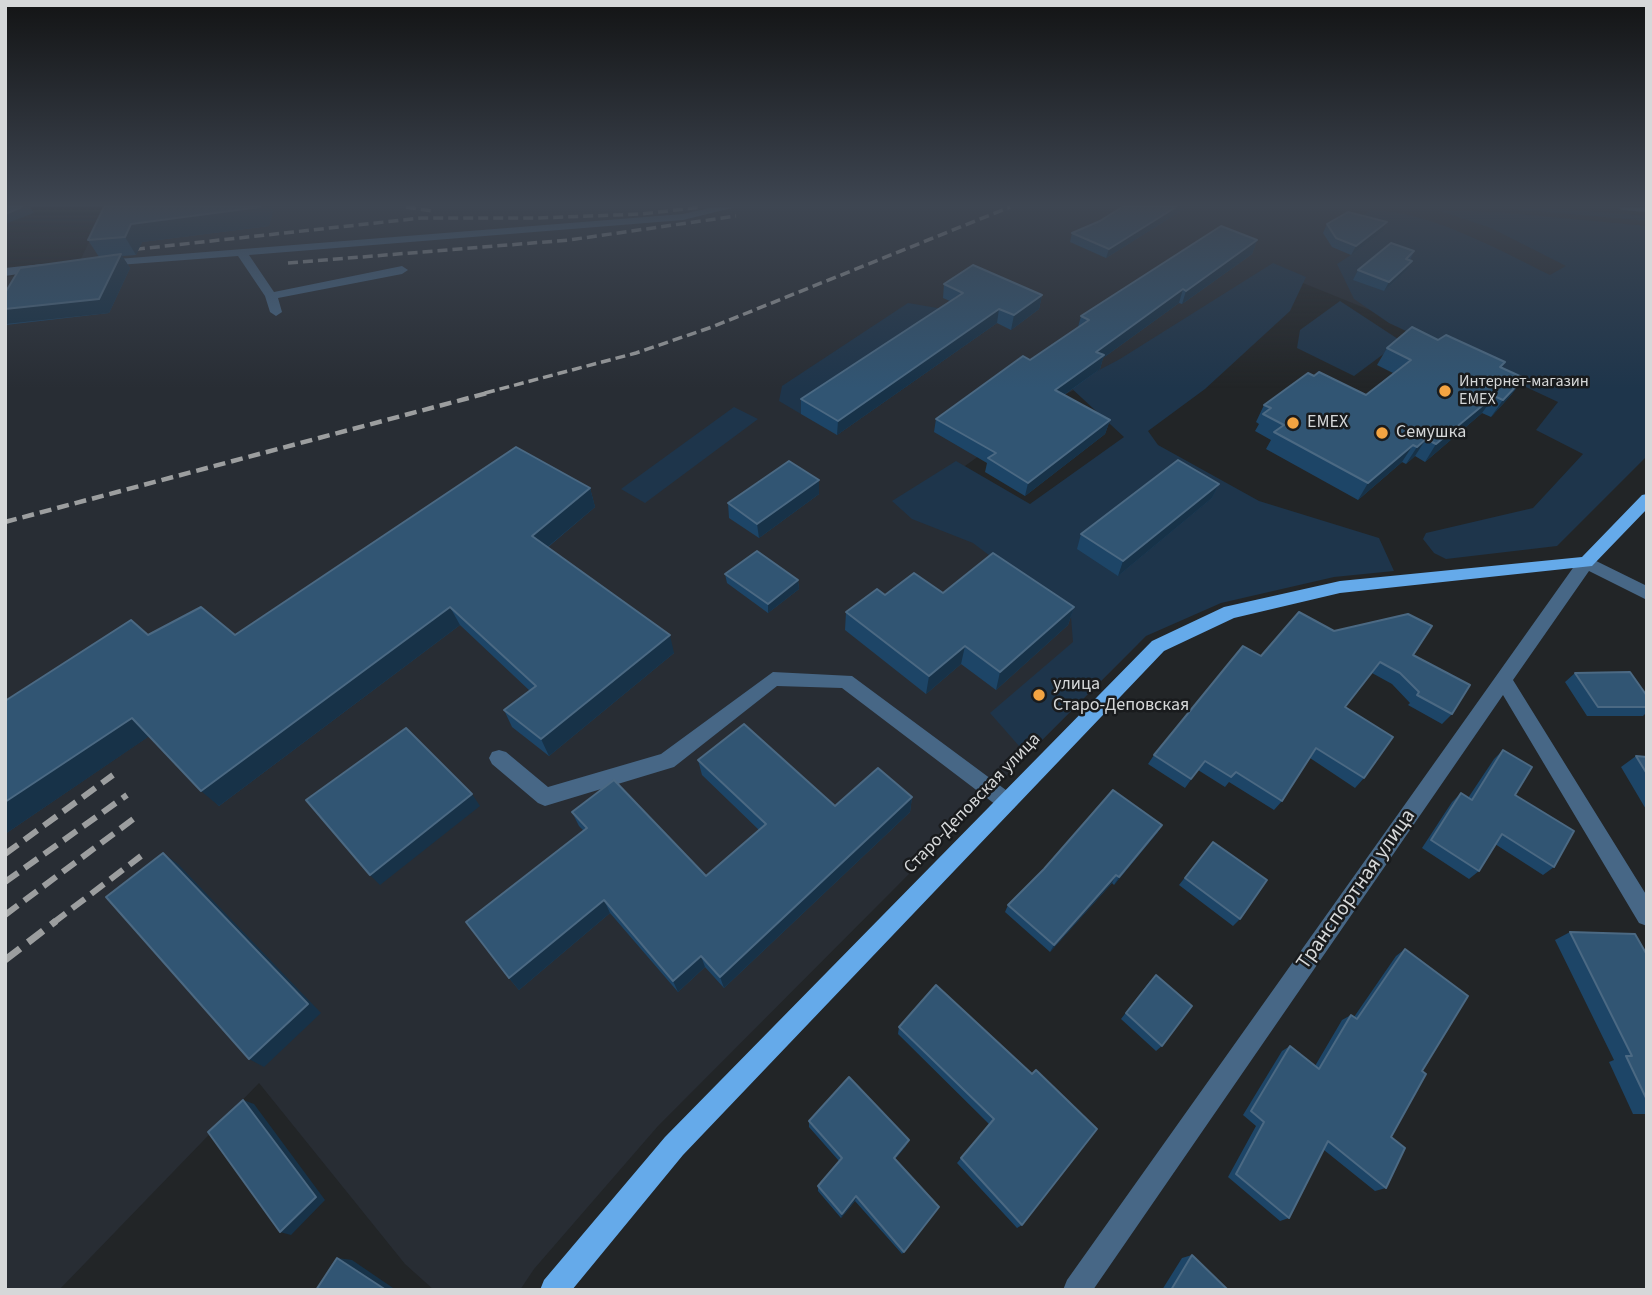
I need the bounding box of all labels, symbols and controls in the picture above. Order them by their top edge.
place label: Интернет-магазин EMEX [1459,372,1589,410]
marker: Интернет-магазин EMEX [1437,383,1453,399]
place label: EMEX [1307,412,1348,434]
marker: EMEX [1285,415,1301,431]
place label: Семушка [1396,422,1466,444]
marker: Семушка [1374,425,1390,441]
place label: улица Старо-Деповская [1053,674,1189,716]
marker: улица Старо-Деповская [1031,687,1047,703]
street label: Старо-Деповская улица [900,729,1046,879]
street label: Транспортная улица [1292,805,1422,975]

